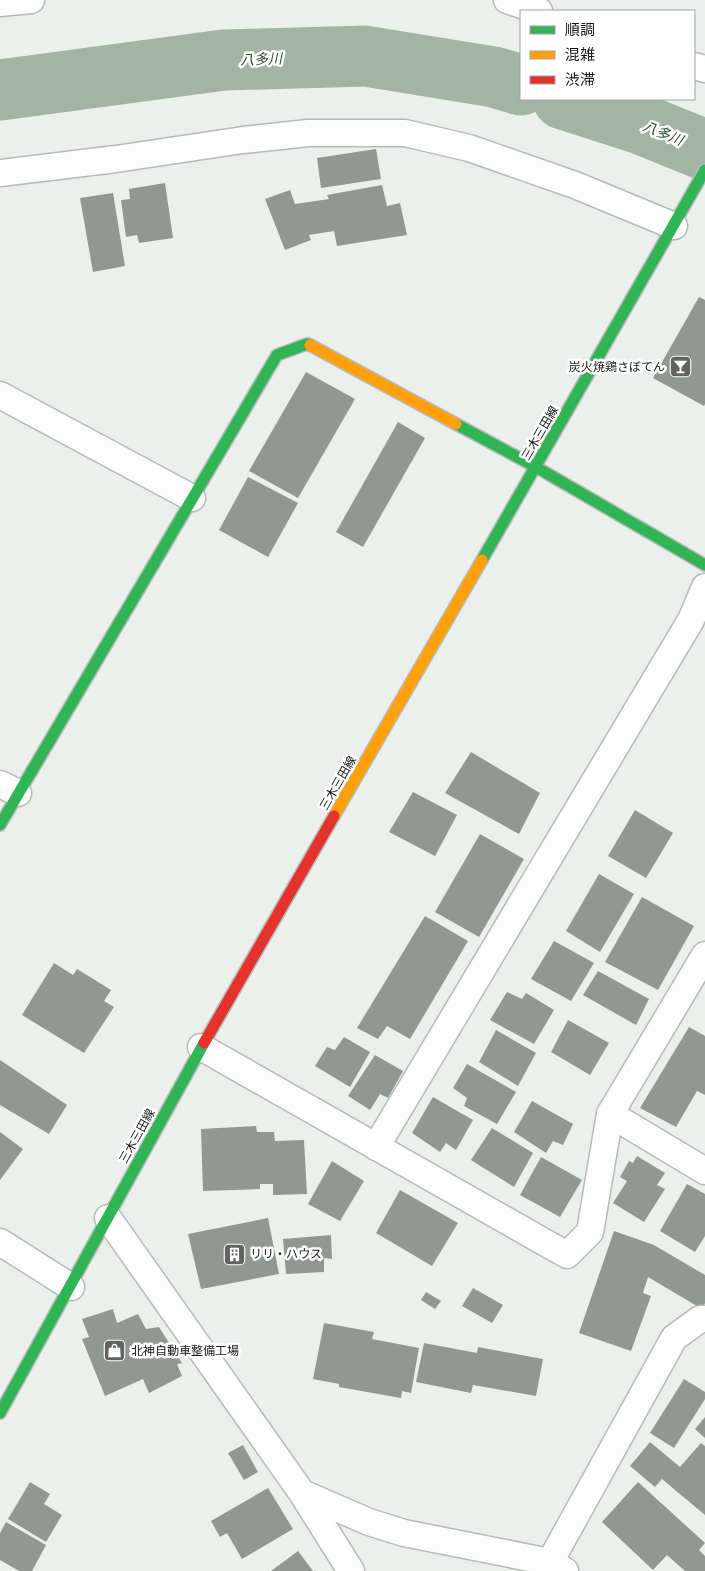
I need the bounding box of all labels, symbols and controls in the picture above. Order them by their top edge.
legend [520,10,695,100]
text: 順調 [565,21,595,38]
text: 混雑 [565,46,595,63]
water label: 八多川 [240,50,284,68]
text: 渋滞 [565,71,595,88]
water label: 八多川 [641,118,687,149]
bar icon: 炭火焼鶏さぼてん [669,355,693,379]
place label: 炭火焼鶏さぼてん [569,360,665,374]
street label: 三木三田線 [519,404,561,462]
street label: 三木三田線 [317,754,359,812]
street label: 三木三田線 [116,1106,158,1166]
building icon: リリ・ハウス [222,1242,246,1266]
place label: リリ・ハウス [250,1247,322,1261]
shop icon: 北神自動車整備工場 [103,1339,127,1363]
place label: 北神自動車整備工場 [131,1344,239,1358]

